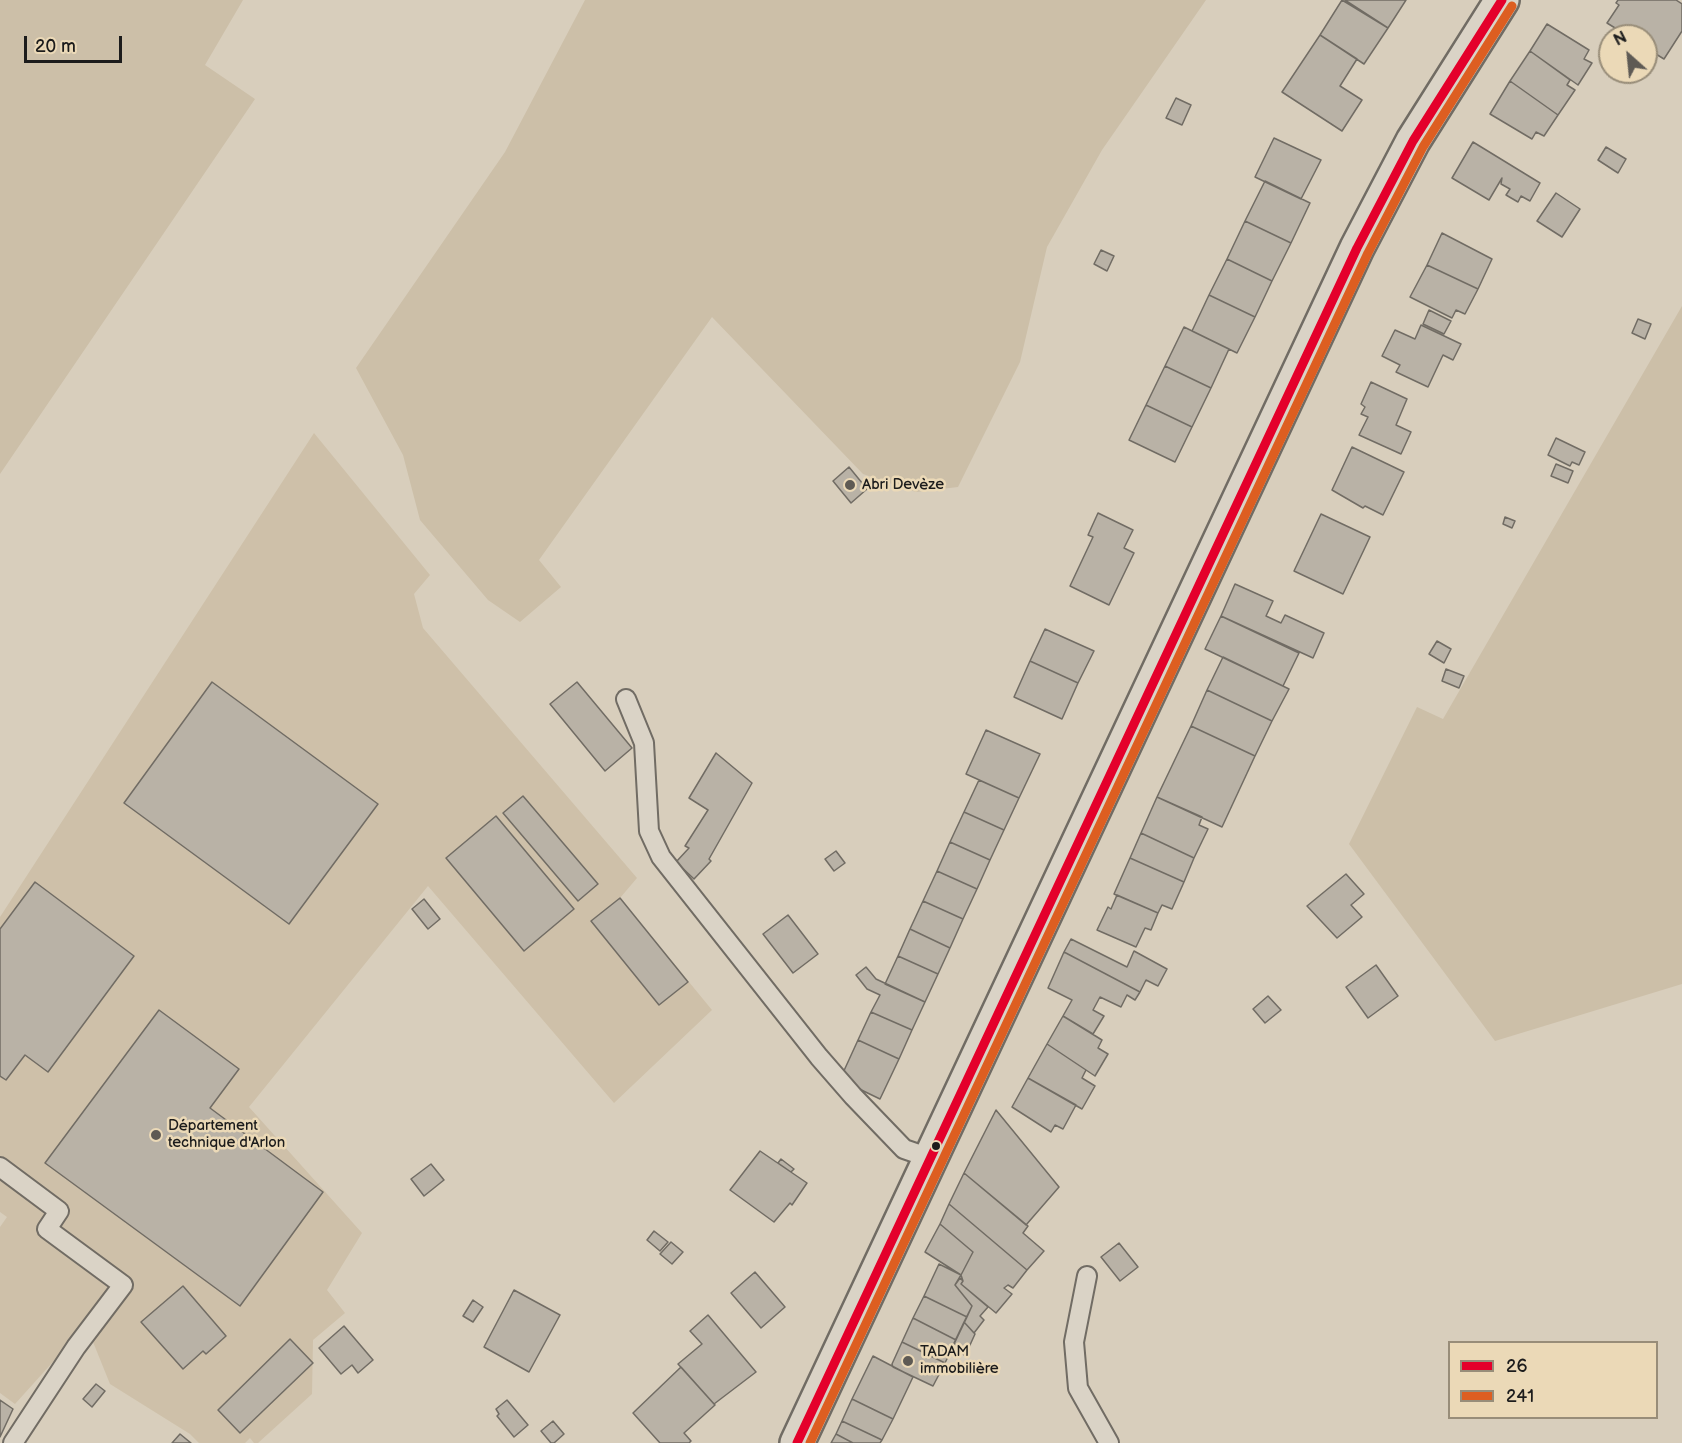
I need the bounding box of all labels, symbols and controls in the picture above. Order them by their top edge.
scale bar [27,24,124,62]
north arrow [1598,24,1658,84]
text: N [1611,28,1630,50]
text: 20 m [35,36,76,57]
place label: Abri Devèze [862,476,944,494]
marker: Abri Devèze [843,478,857,492]
place label: Département technique d'Arlon [168,1117,285,1152]
marker: Département technique d'Arlon [149,1128,163,1142]
unlabelled marker [930,1140,942,1152]
legend [1448,1341,1658,1419]
place label: TADAM immobilière [920,1343,999,1378]
marker: TADAM immobilière [901,1354,915,1368]
text: 26 [1506,1356,1528,1377]
text: 241 [1506,1386,1534,1407]

